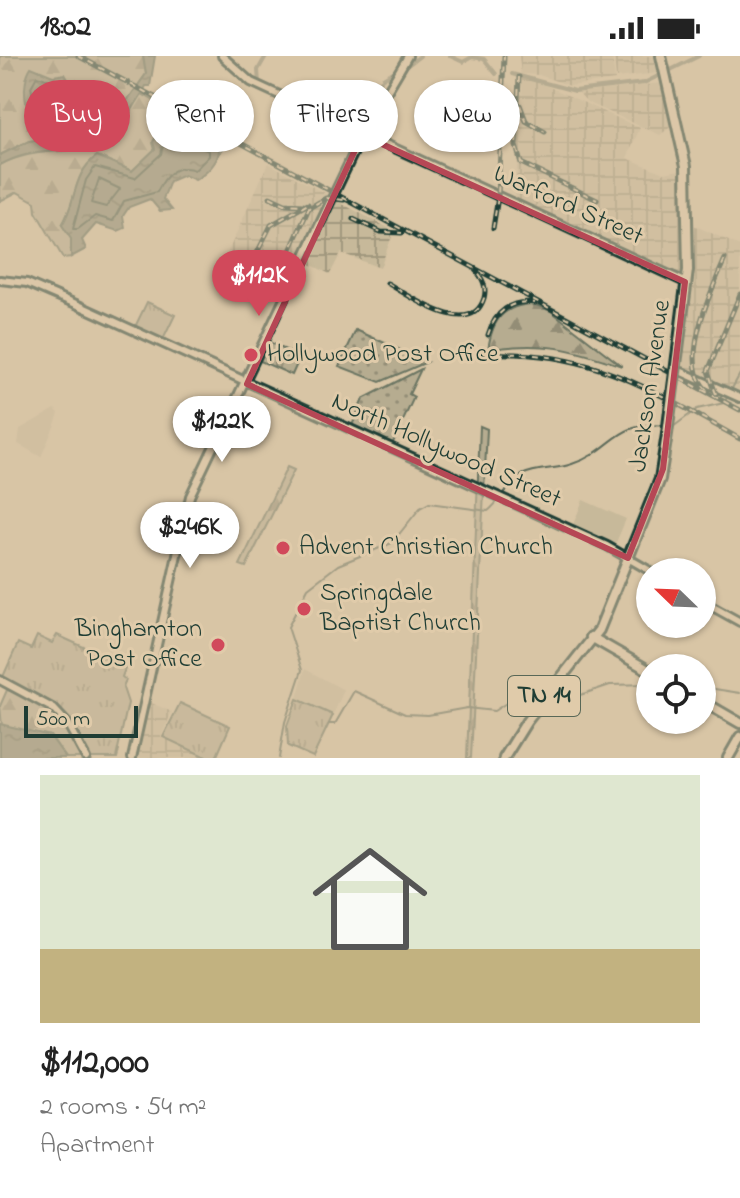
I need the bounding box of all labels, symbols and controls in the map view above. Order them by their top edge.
text: 18:02 [40,6,91,50]
chip: Buy [24,80,130,152]
chip: Rent [146,80,254,152]
chip: Filters [270,80,398,152]
chip: New [414,80,520,152]
street label: Warford Street [487,156,649,256]
pin: $112K [203,250,315,318]
text: $112K [230,257,288,295]
street label: Jackson Avenue [620,297,682,475]
place label: Hollywood Post Office [267,336,499,374]
marker: Hollywood Post Office [242,346,260,364]
street label: North Hollywood Street [325,383,567,519]
pin: $122K [166,396,278,464]
text: $122K [191,403,253,441]
pin: $246K [134,502,246,570]
text: $246K [158,509,222,547]
place label: Advent Christian Church [299,529,553,567]
marker: Advent Christian Church [274,539,292,557]
north arrow [636,558,716,638]
map controls [636,558,716,734]
place label: Springdale Baptist Church [319,575,481,643]
marker: Springdale Baptist Church [295,600,313,618]
place label: Binghamton Post Office [74,611,202,679]
marker: Binghamton Post Office [209,636,227,654]
button: locate [636,654,716,734]
road number: TN 14 [508,676,580,716]
scale bar [24,702,138,738]
text: 500 m [36,704,90,736]
icon: home [298,827,442,971]
text: $112,000 [40,1039,149,1089]
text: 2 rooms · 54 m² [40,1089,206,1127]
text: Apartment [40,1127,154,1165]

